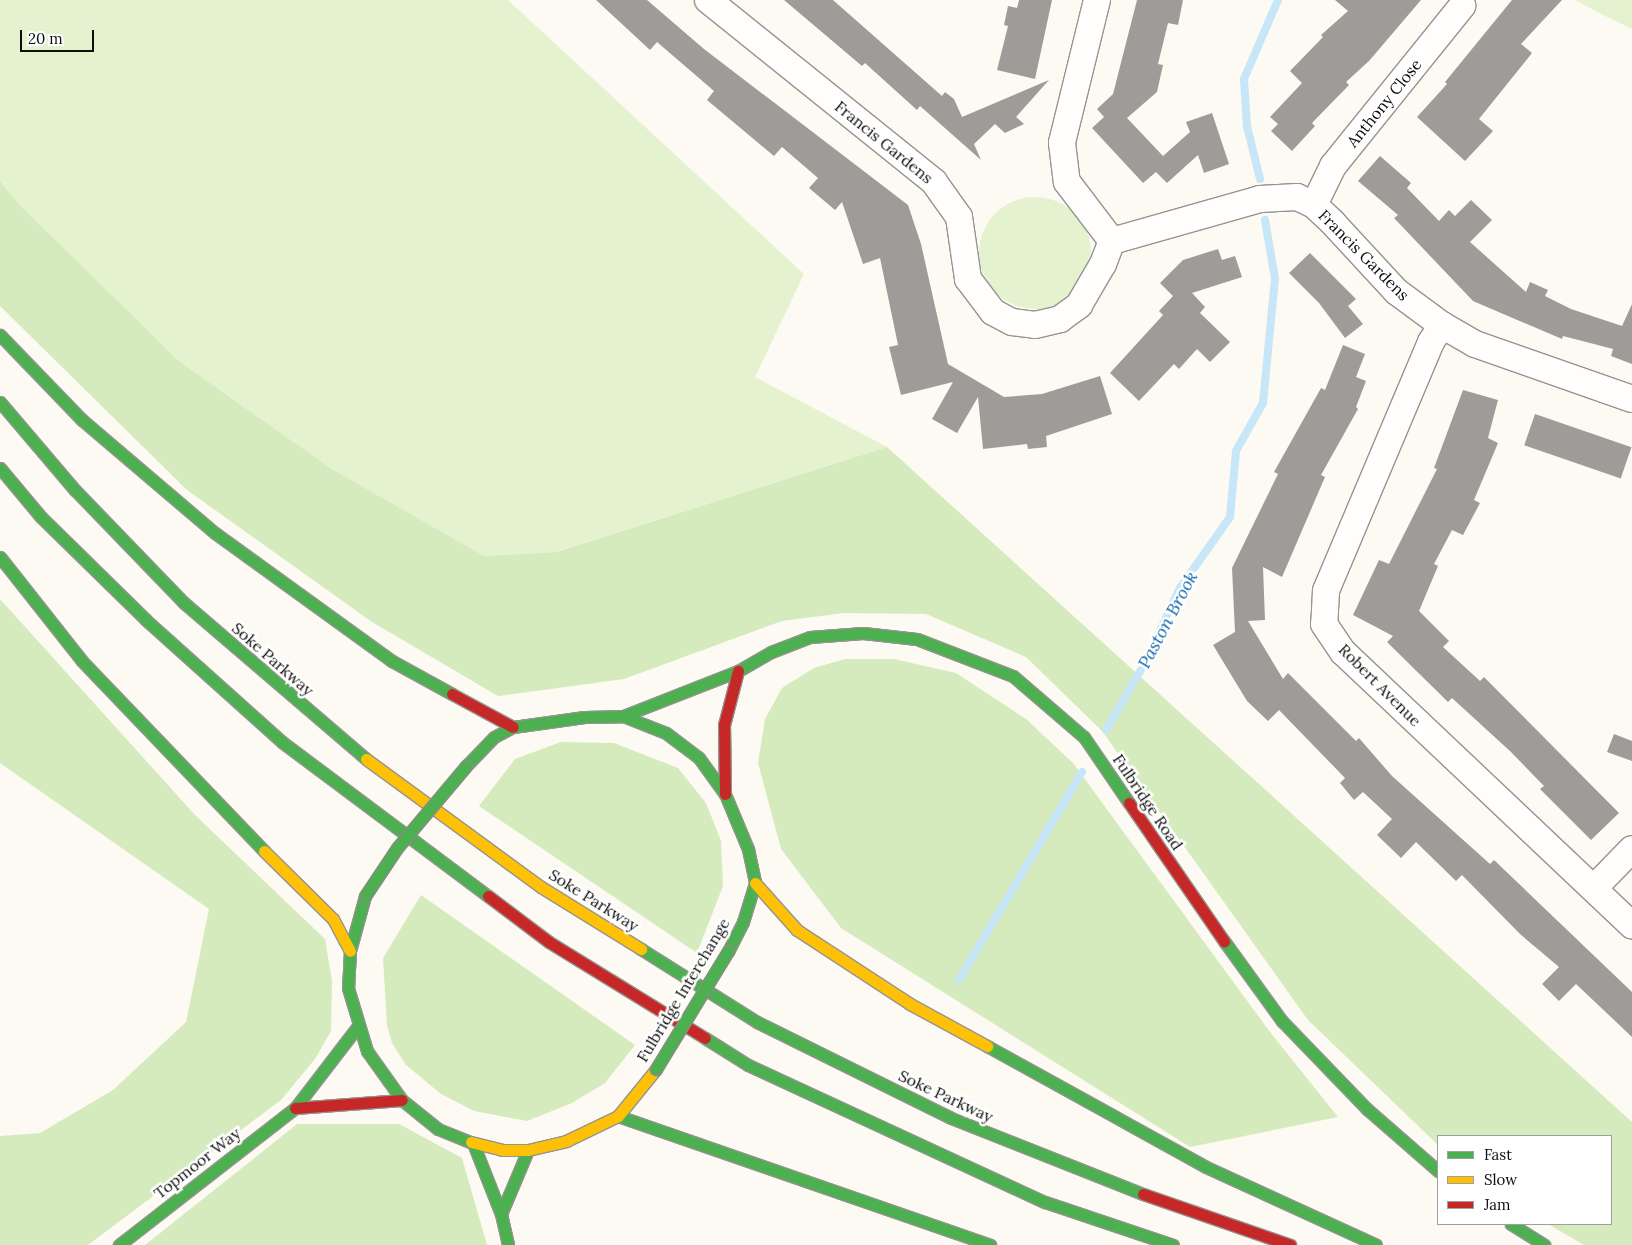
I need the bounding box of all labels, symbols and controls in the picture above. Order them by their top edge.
scale bar [22,20,96,52]
text: 20 m [28,29,63,48]
street label: Anthony Close [1343,55,1425,151]
street label: Francis Gardens [831,97,937,187]
street label: Francis Gardens [1315,206,1413,304]
water label: Paston Brook [1133,568,1203,672]
street label: Soke Parkway [228,618,318,700]
street label: Robert Avenue [1335,640,1425,730]
street label: Fulbridge Road [1109,750,1187,854]
street label: Soke Parkway [546,865,642,935]
street label: Fulbridge Interchange [632,915,734,1065]
street label: Soke Parkway [896,1066,996,1126]
street label: Topmoor Way [150,1123,244,1203]
legend [1437,1135,1612,1225]
text: Fast [1484,1145,1512,1164]
text: Slow [1484,1170,1517,1189]
text: Jam [1484,1195,1511,1214]

